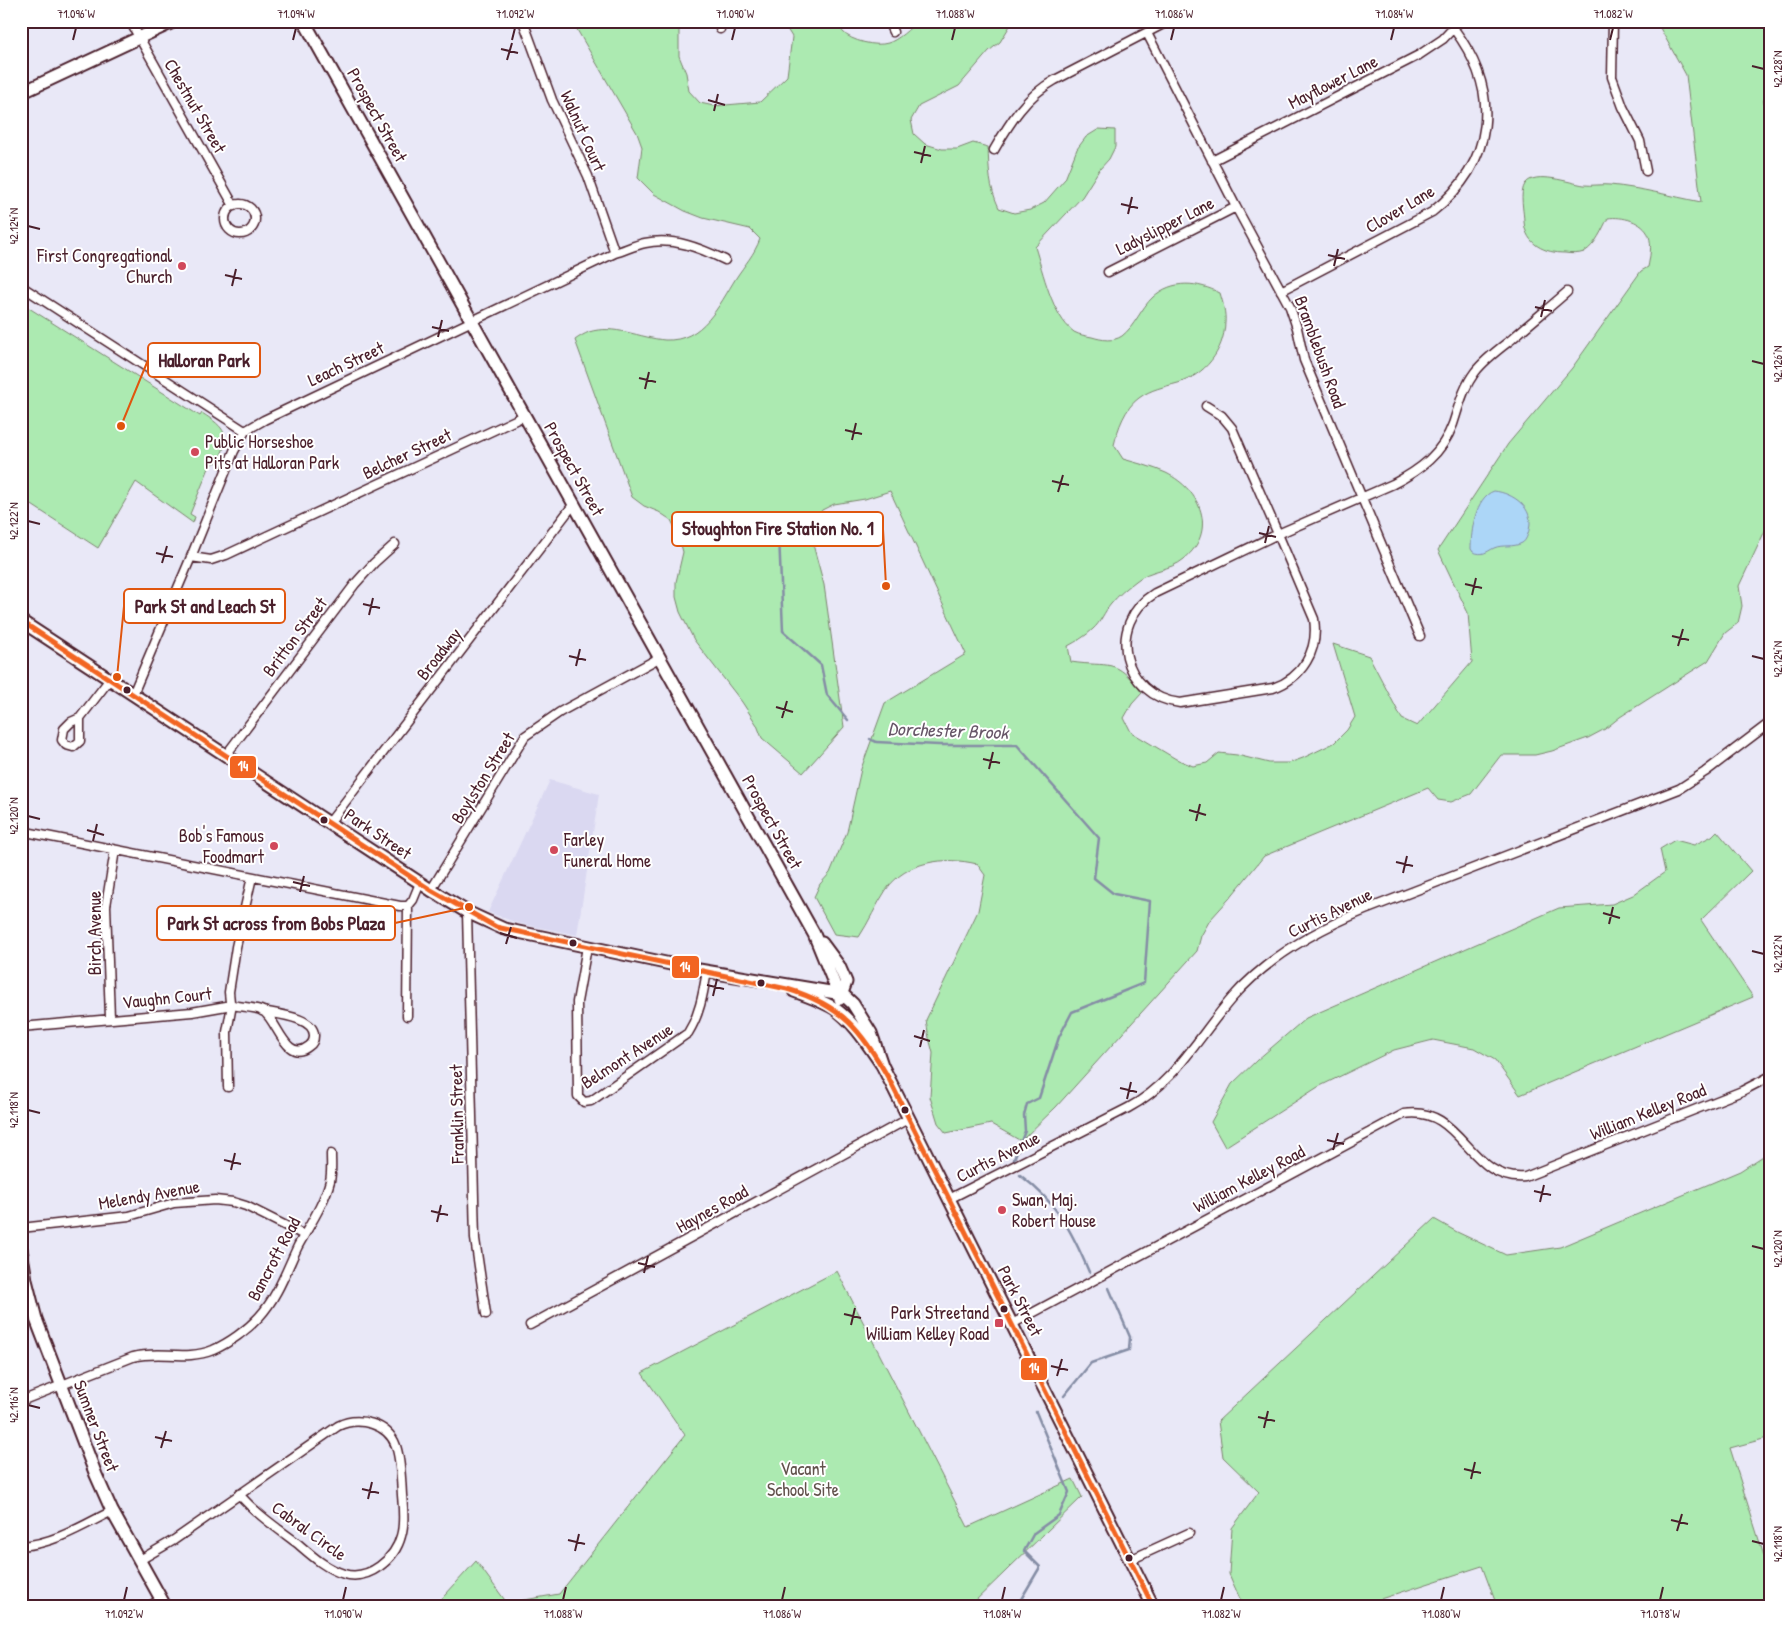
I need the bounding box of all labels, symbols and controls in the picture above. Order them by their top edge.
text: 71.096°W [57,5,95,22]
text: 71.094°W [277,5,315,22]
text: 71.092°W [496,5,535,22]
text: 71.090°W [716,5,755,22]
text: 71.088°W [936,5,975,22]
text: 71.086°W [1155,5,1194,22]
text: 71.084°W [1375,5,1414,22]
text: 71.082°W [1593,5,1633,22]
street label: Mayflower Lane [1284,48,1382,115]
text: 42.128°N [1769,50,1786,88]
street label: Chestnut Street [158,54,233,158]
street label: Prospect Street [341,63,414,167]
street label: Walnut Court [555,86,613,176]
street label: Clover Lane [1361,178,1439,239]
street label: Ladyslipper Lane [1111,190,1218,261]
text: 42.124°N [5,208,22,244]
place label: First Congregational Church [36,243,172,289]
marker: First Congregational Church [176,260,188,272]
street label: Bramblebush Road [1289,292,1352,411]
street label: Leach Street [304,335,389,392]
callout: Halloran Park [148,343,260,377]
text: 42.126°N [1769,346,1786,382]
text: Halloran Park [158,347,250,373]
street label: Prospect Street [538,417,611,521]
street label: Belcher Street [358,422,456,485]
place label: Public Horseshoe Pits at Halloran Park [205,429,340,475]
marker: Public Horseshoe Pits at Halloran Park [189,446,201,458]
text: 42.122°N [5,502,22,540]
callout: Stoughton Fire Station No. 1 [672,512,883,546]
text: Stoughton Fire Station No. 1 [682,515,874,542]
callout: Park St and Leach St [124,589,285,623]
street label: Britton Street [256,591,333,682]
text: Park St and Leach St [135,593,277,619]
street label: Broadway [410,622,467,685]
text: 42.124°N [1769,641,1786,677]
unlabelled marker [122,685,132,695]
water label: Dorchester Brook [887,715,1011,745]
street label: Boylston Street [445,727,521,828]
line badge: 14 [229,755,257,779]
text: 14 [238,756,249,775]
street label: Prospect Street [736,770,809,874]
text: 42.120°N [5,797,22,835]
street label: Park Street [340,802,418,866]
unlabelled marker [319,815,329,825]
place label: Bob's Famous Foodmart [179,823,265,869]
place label: Farley Funeral Home [563,827,651,873]
marker: Bob's Famous Foodmart [268,840,280,852]
marker: Farley Funeral Home [548,844,560,856]
street label: Curtis Avenue [1283,881,1376,944]
street label: Birch Avenue [82,891,107,975]
callout: Park St across from Bobs Plaza [157,906,395,940]
text: Park St across from Bobs Plaza [167,910,385,936]
text: 42.122°N [1769,935,1786,973]
unlabelled marker [568,938,578,948]
line badge: 14 [671,955,700,979]
text: 14 [680,957,691,976]
unlabelled marker [756,978,766,988]
street label: Vaughn Court [121,980,214,1015]
street label: Belmont Avenue [576,1017,677,1095]
street label: Franklin Street [443,1063,470,1165]
street label: William Kelley Road [1586,1077,1710,1146]
text: 42.118°N [5,1092,22,1128]
unlabelled marker [900,1105,910,1115]
street label: Curtis Avenue [952,1125,1044,1188]
street label: William Kelley Road [1189,1139,1309,1218]
street label: Melendy Avenue [96,1173,202,1216]
street label: Haynes Road [671,1178,752,1239]
place label: Swan, Maj. Robert House [1012,1187,1096,1233]
marker: Swan, Maj. Robert House [996,1204,1008,1216]
street label: Bancroft Road [241,1212,306,1305]
text: 42.120°N [1769,1230,1786,1268]
street label: Park Street [992,1261,1049,1341]
place label: Park Streetand William Kelley Road [866,1300,989,1346]
unlabelled marker [999,1304,1009,1314]
marker: Park Streetand William Kelley Road [993,1317,1005,1329]
line badge: 14 [1020,1357,1048,1381]
text: 14 [1029,1358,1040,1377]
street label: Sumner Street [68,1377,126,1476]
text: 42.116°N [5,1387,22,1423]
park label: Vacant School Site [767,1456,839,1502]
street label: Cabral Circle [267,1495,352,1566]
text: 42.118°N [1769,1526,1786,1562]
unlabelled marker [1124,1553,1134,1563]
text: 71.092°W [105,1605,144,1622]
text: 71.090°W [324,1605,363,1622]
text: 71.088°W [544,1605,583,1622]
text: 71.086°W [763,1605,802,1622]
text: 71.084°W [983,1605,1022,1622]
text: 71.082°W [1201,1605,1241,1622]
text: 71.080°W [1422,1605,1461,1622]
text: 71.078°W [1640,1605,1680,1622]

